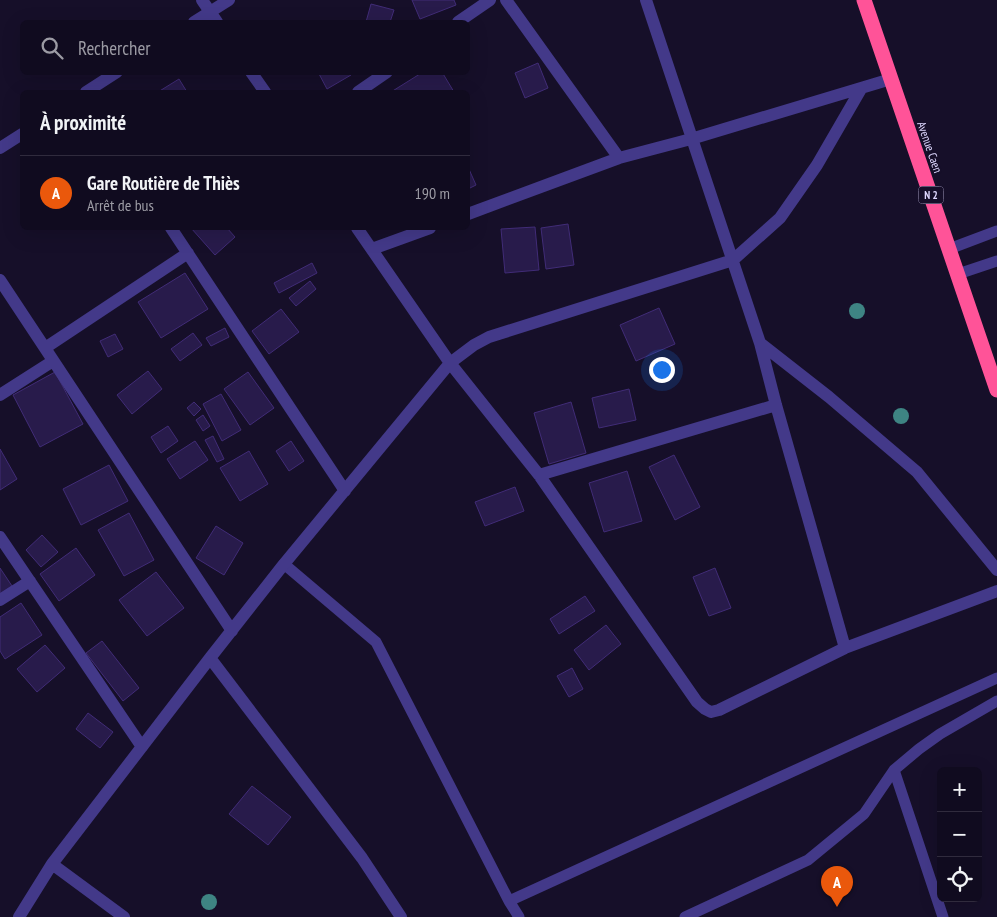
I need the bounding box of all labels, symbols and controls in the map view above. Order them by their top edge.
search box [20,20,470,75]
icon: search [38,34,66,62]
text: Rechercher [78,36,150,60]
text: À proximité [40,109,126,136]
street label: Avenue Caen [914,119,946,175]
text: Gare Routière de Thiès [87,171,240,195]
text: A [52,183,60,203]
text: 190 m [415,183,450,203]
road number: N 2 [918,186,944,204]
text: Arrêt de bus [87,195,154,215]
your location [649,357,675,383]
map controls [937,767,982,902]
button: + [937,767,982,812]
button: − [937,812,982,857]
button: locate [937,857,982,902]
pin: A [821,866,853,907]

